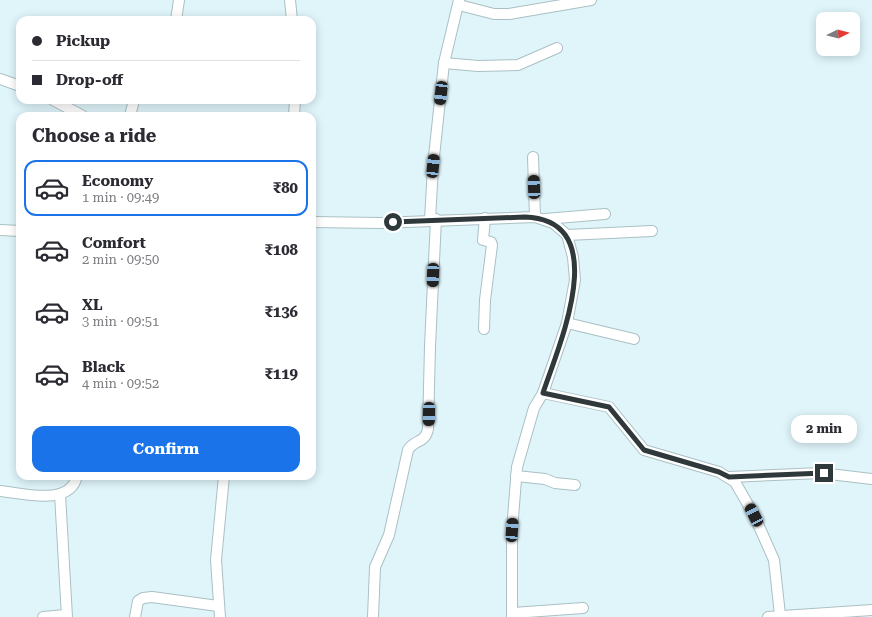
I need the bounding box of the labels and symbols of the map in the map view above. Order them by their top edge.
north arrow [816,12,860,56]
car [434,80,448,106]
car [426,153,440,179]
car [528,175,540,199]
route start [384,213,402,231]
car [427,263,439,287]
car [423,402,435,426]
callout: 2 min [791,415,857,443]
route end [815,464,833,482]
car [743,502,765,528]
car [505,518,519,542]

